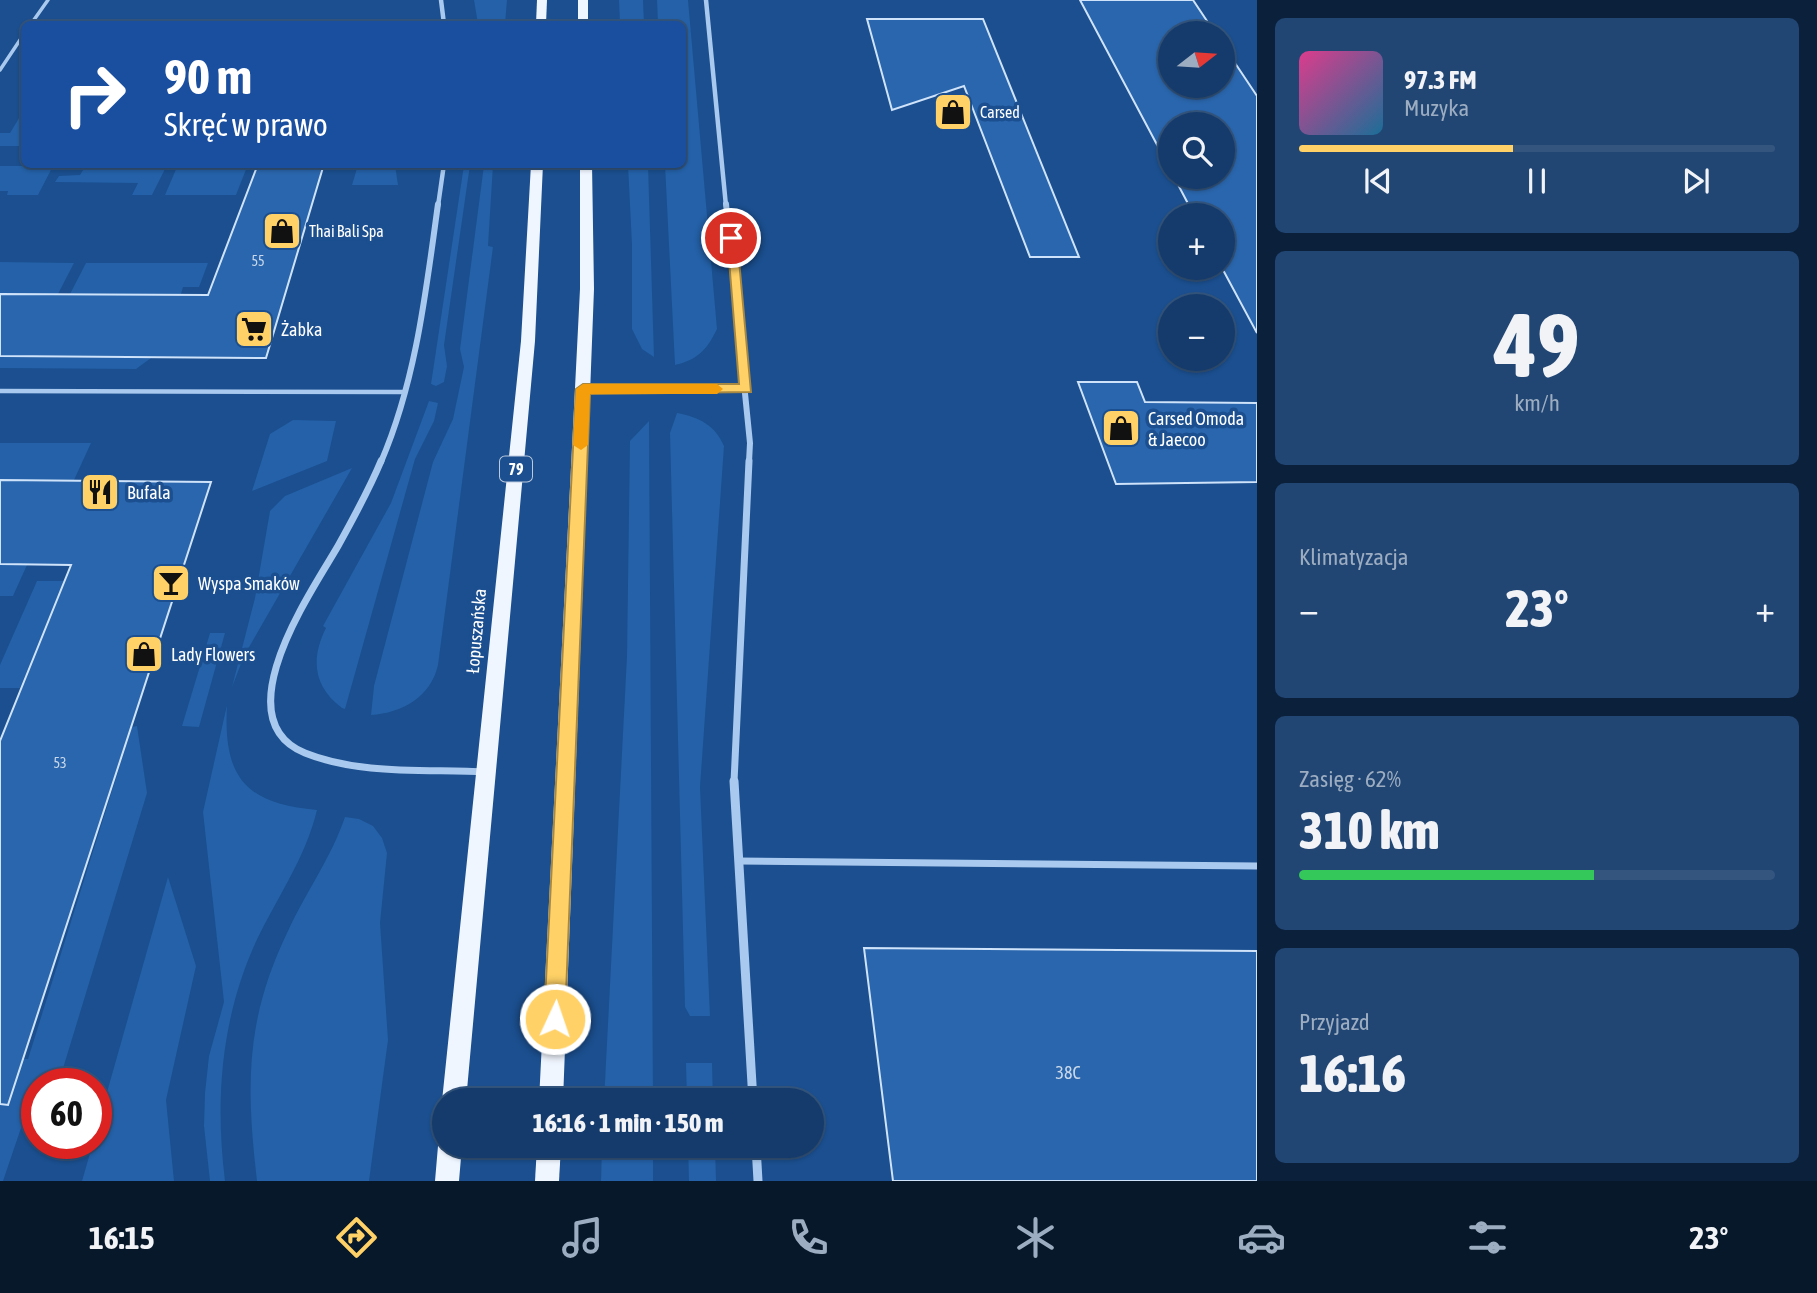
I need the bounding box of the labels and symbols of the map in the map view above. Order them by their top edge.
north arrow [1158,21,1236,98]
shop icon: Carsed [932,91,974,133]
place label: Carsed [980,103,1020,121]
pin [701,208,761,268]
shop icon: Thai Bali Spa [261,210,303,252]
place label: Thai Bali Spa [309,222,384,241]
house number: 55 [251,253,265,269]
supermarket icon: Żabka [233,308,275,350]
place label: Żabka [281,319,322,340]
shop icon: Carsed Omoda & Jaecoo [1100,407,1142,449]
place label: Carsed Omoda & Jaecoo [1148,408,1244,450]
road number: 79 [500,456,532,482]
restaurant icon: Bufala [79,471,121,513]
place label: Bufala [127,482,171,503]
bar icon: Wyspa Smaków [150,562,192,604]
place label: Wyspa Smaków [198,573,300,594]
street label: Łopuszańska [462,588,490,674]
shop icon: Lady Flowers [123,633,165,675]
place label: Lady Flowers [171,644,255,665]
house number: 53 [53,755,67,771]
position arrow [518,982,592,1056]
house number: 38C [1055,1062,1081,1083]
speed limit sign: 60 [21,1068,112,1159]

